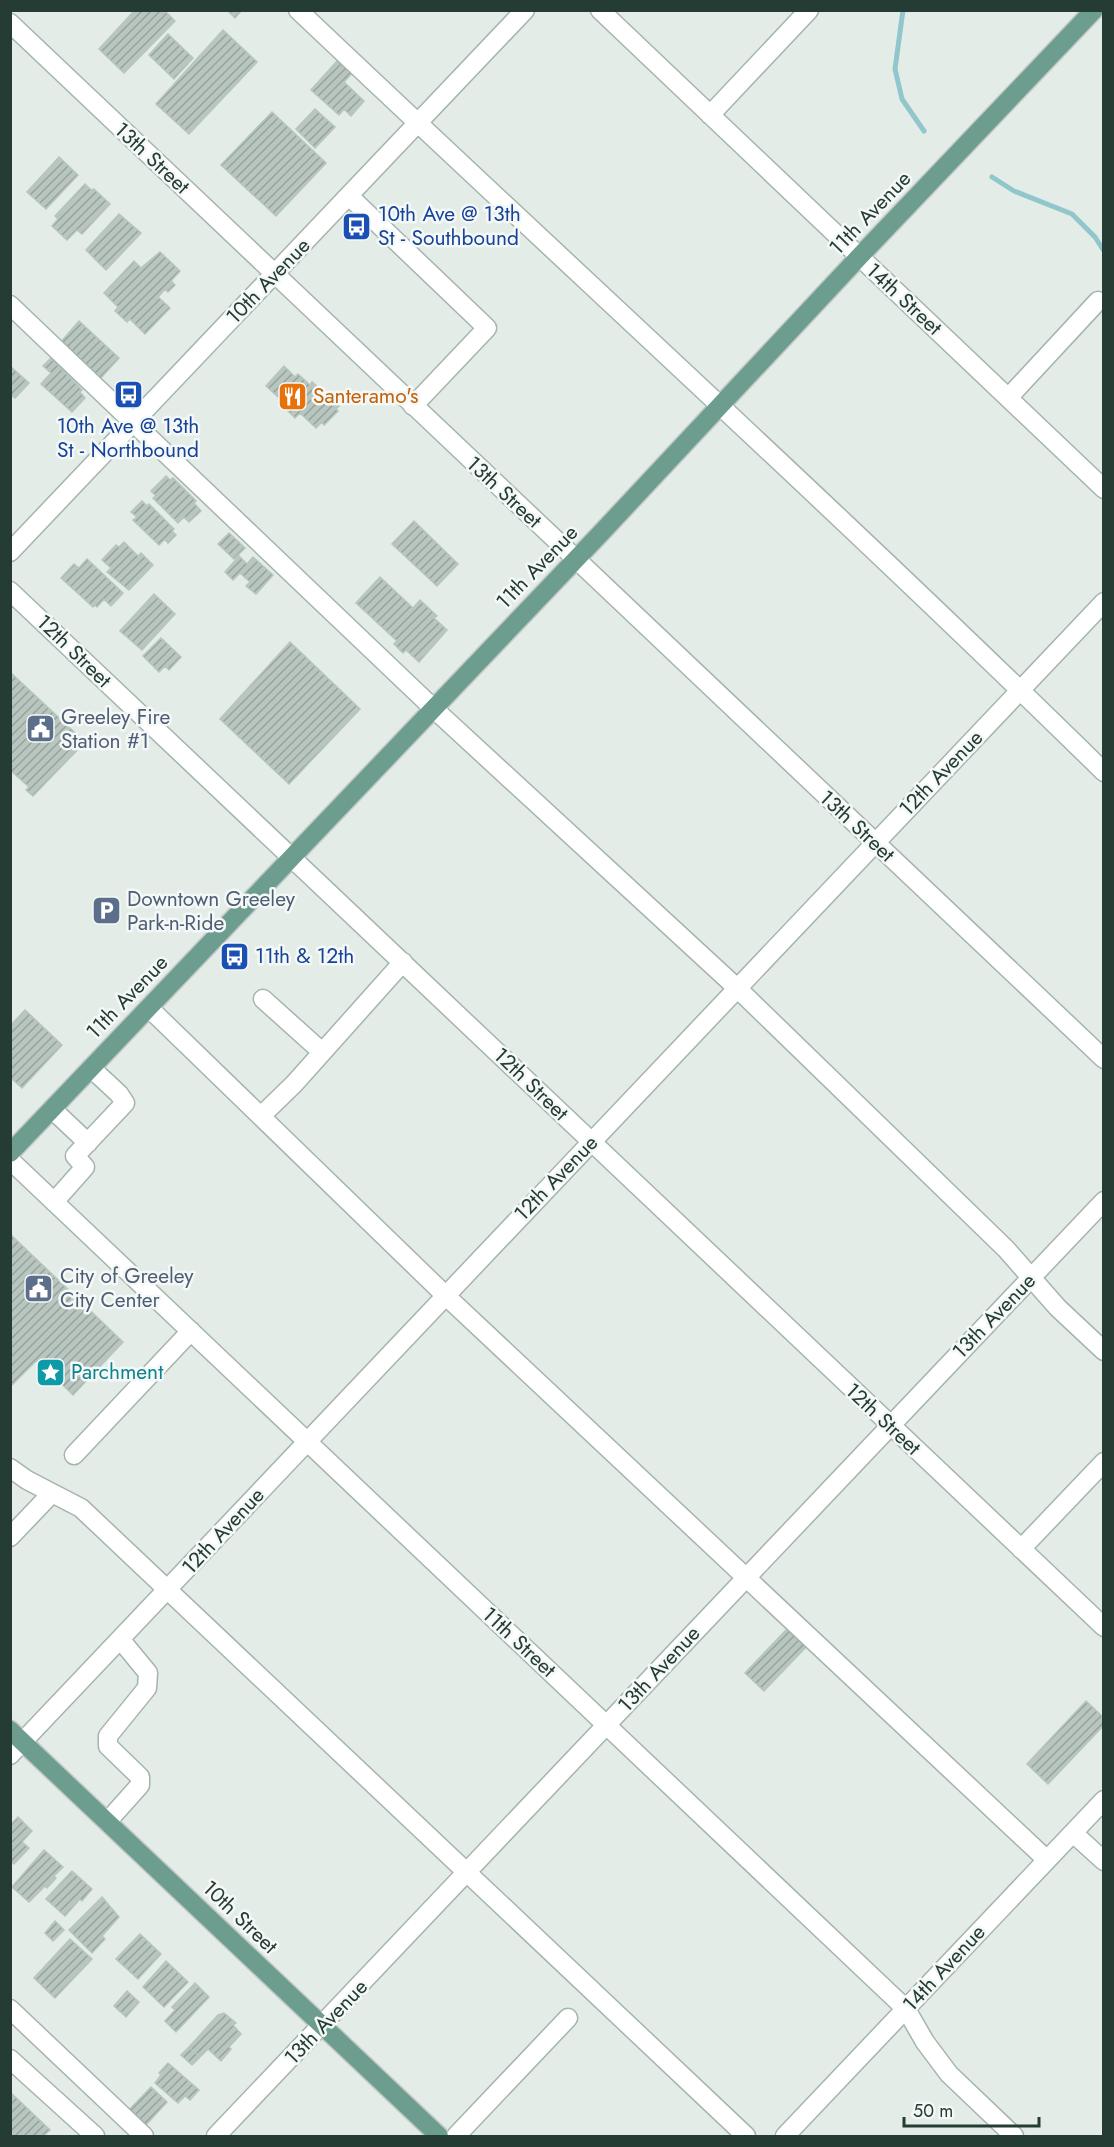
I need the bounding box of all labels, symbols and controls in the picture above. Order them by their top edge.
street label: 13th Street [108,115,196,201]
street label: 11th Avenue [822,164,918,262]
place label: 10th Ave @ 13th St - Southbound [378,199,521,253]
bus stop icon: 10th Ave @ 13th St - Southbound [341,210,373,242]
street label: 10th Avenue [219,231,317,331]
street label: 14th Street [859,256,949,342]
bus stop icon: 10th Ave @ 13th St - Northbound [112,379,144,411]
restaurant icon: Santeramo's [276,380,308,412]
place label: Santeramo's [313,381,418,411]
place label: 10th Ave @ 13th St - Northbound [57,411,199,465]
street label: 13th Street [460,449,548,535]
street label: 11th Avenue [489,518,585,616]
street label: 12th Street [30,608,118,694]
place label: Greeley Fire Station #1 [61,702,171,756]
public building icon: Greeley Fire Station #1 [24,713,56,745]
street label: 12th Avenue [892,723,990,823]
street label: 13th Street [813,783,901,869]
place label: Downtown Greeley Park-n-Ride [127,884,296,938]
parking icon: Downtown Greeley Park-n-Ride [90,895,122,927]
bus stop icon: 11th & 12th [218,940,250,972]
place label: 11th & 12th [255,941,354,971]
street label: 11th Avenue [79,948,175,1046]
street label: 12th Street [487,1041,575,1127]
street label: 12th Avenue [507,1128,605,1228]
place label: City of Greeley City Center [60,1261,194,1315]
street label: 13th Avenue [945,1266,1043,1366]
public building icon: City of Greeley City Center [23,1272,55,1304]
place icon: Parchment [34,1356,66,1388]
place label: Parchment [71,1357,163,1387]
street label: 12th Street [838,1376,928,1462]
street label: 12th Avenue [175,1481,271,1581]
street label: 11th Street [475,1600,563,1684]
street label: 13th Avenue [611,1619,707,1719]
street label: 10th Street [196,1873,284,1961]
street label: 14th Avenue [896,1918,992,2018]
street label: 13th Avenue [277,1972,375,2072]
scale bar [904,2090,1039,2128]
text: 50 m [913,2098,953,2124]

